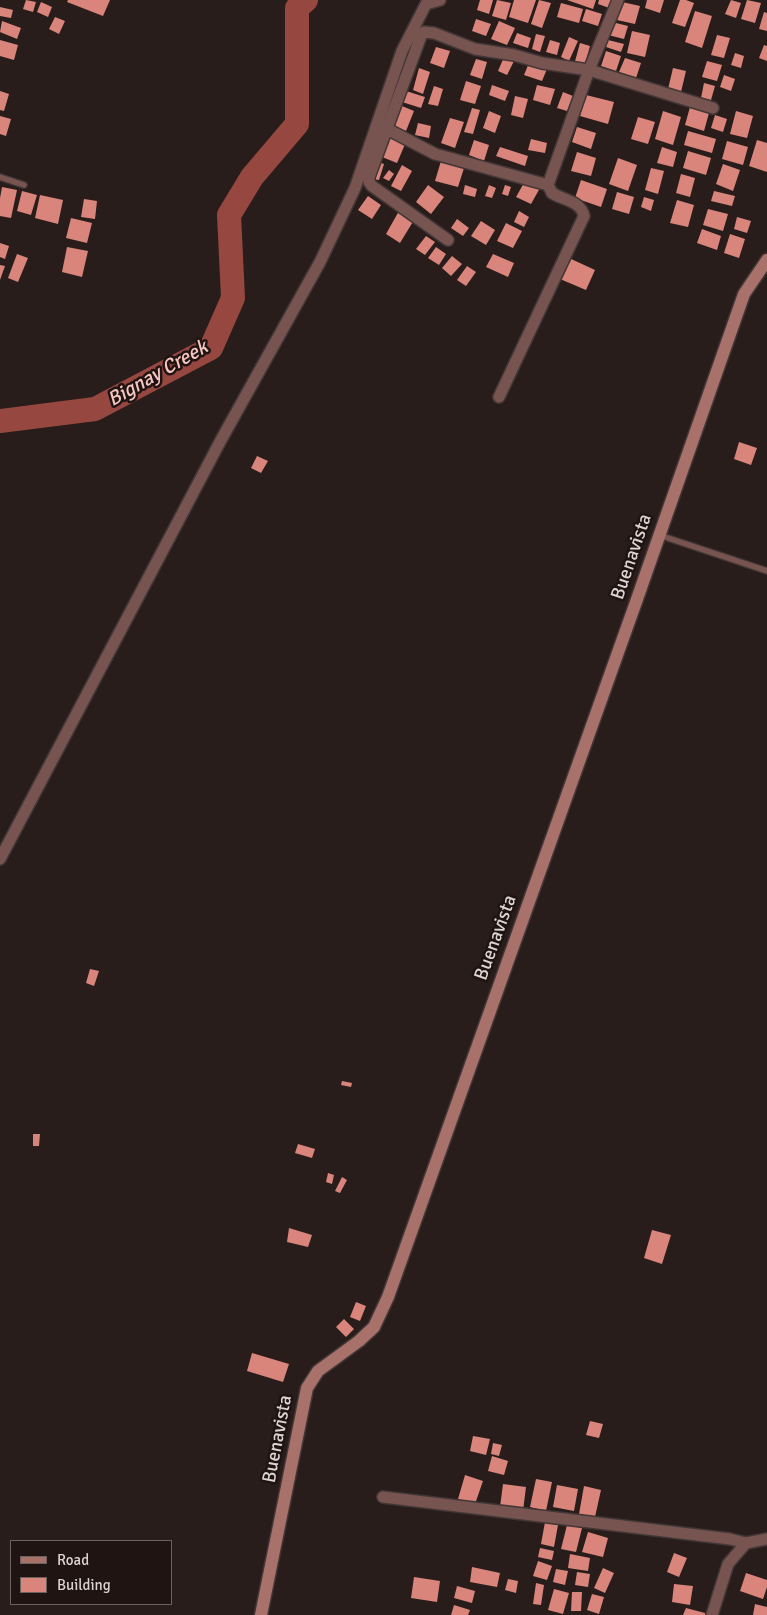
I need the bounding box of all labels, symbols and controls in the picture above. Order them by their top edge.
water label: Bignay Creek [104,336,212,412]
street label: Buenavista [607,511,657,603]
street label: Buenavista [470,892,522,984]
street label: Buenavista [258,1393,298,1485]
legend [10,1540,172,1605]
text: Road [57,1551,89,1569]
text: Building [57,1576,111,1594]

